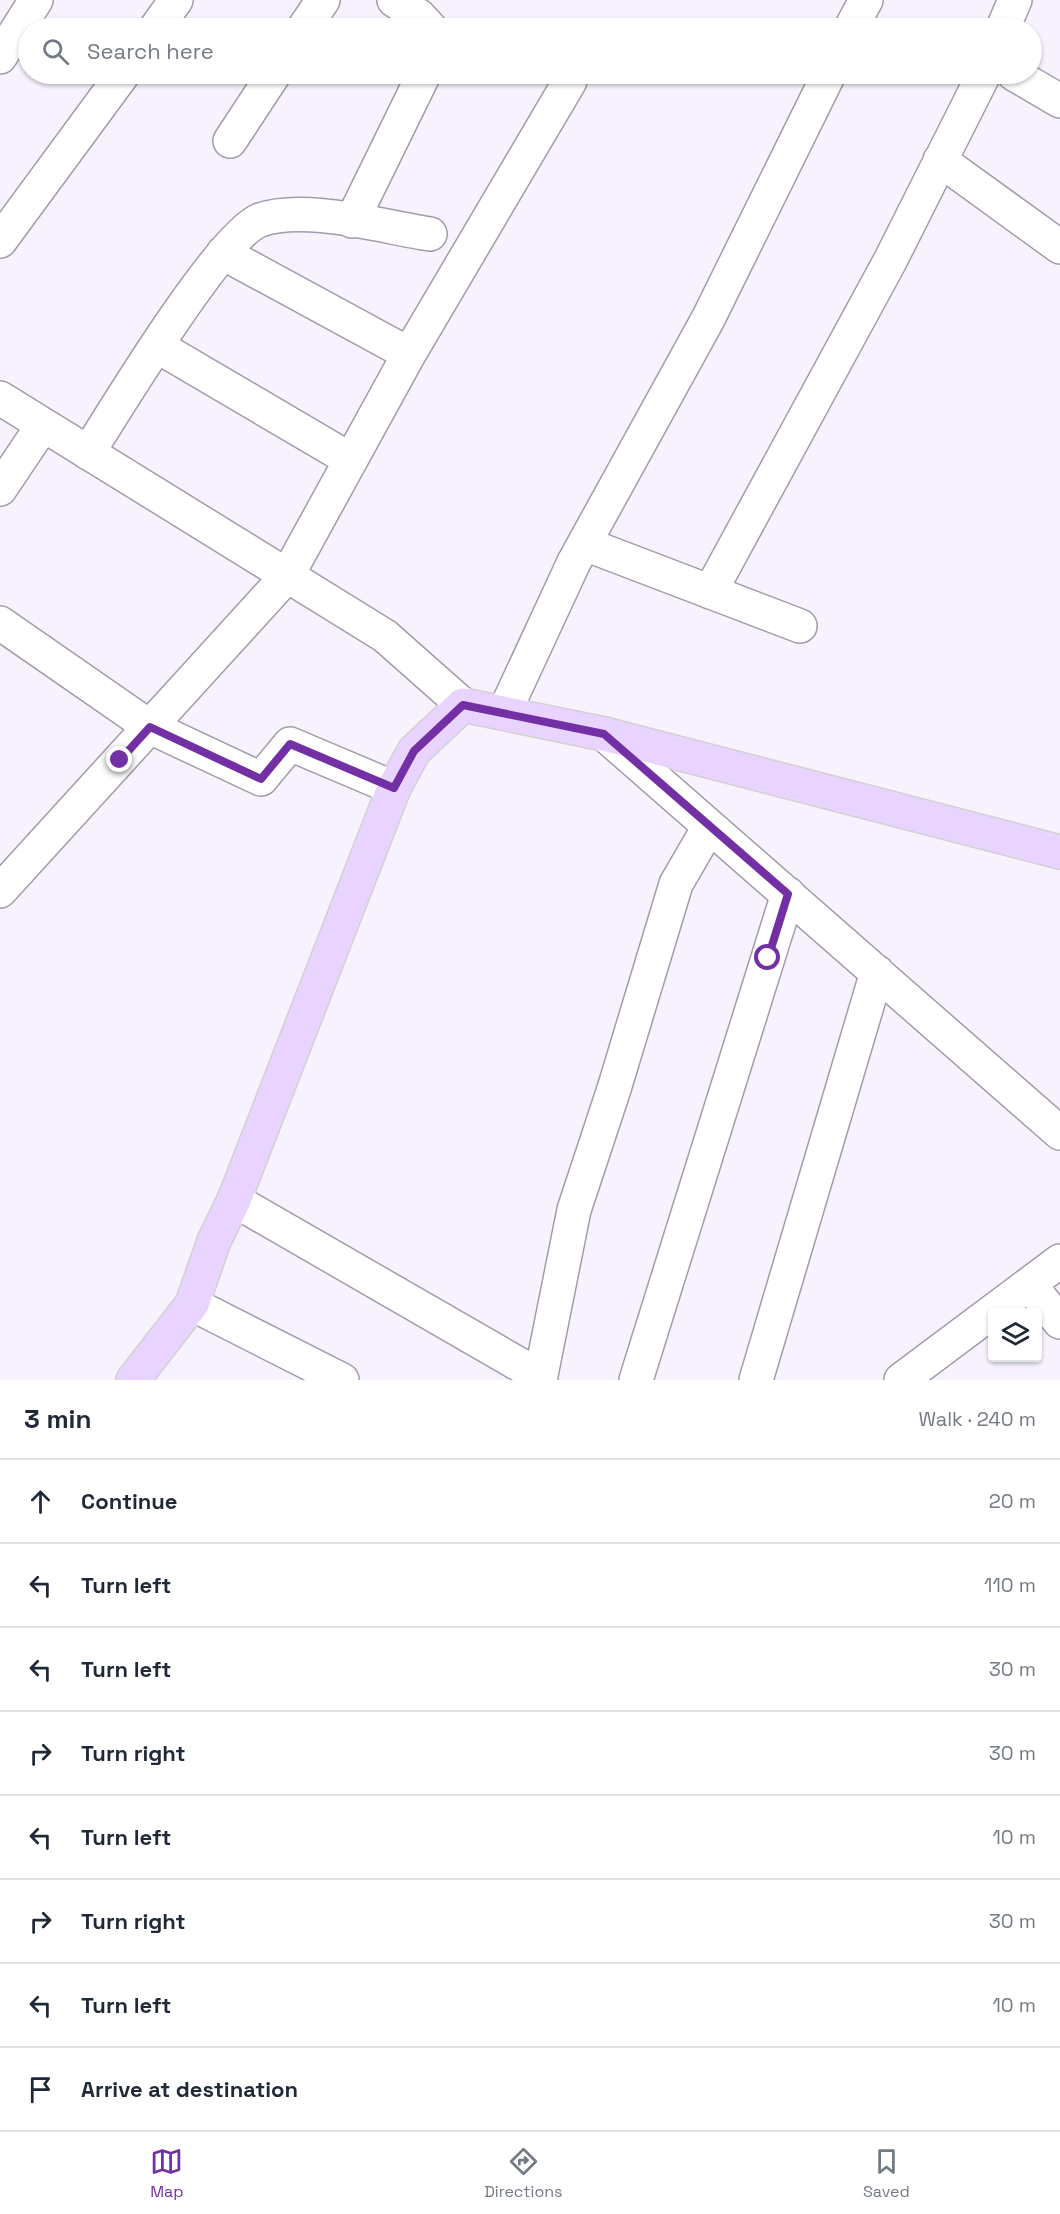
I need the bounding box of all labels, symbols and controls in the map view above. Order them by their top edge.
search box [18,18,1042,84]
icon: search [39,35,72,68]
text: Search here [87,37,214,65]
route end [106,746,132,772]
route start [754,944,780,970]
map controls [988,1308,1042,1362]
button: layers [988,1308,1042,1362]
text: 3 min [24,1402,92,1436]
text: Walk · 240 m [918,1406,1036,1432]
icon: ahead [24,1485,57,1518]
text: Continue [81,1487,177,1515]
text: 20 m [989,1488,1036,1514]
icon: left [24,1569,57,1602]
text: Turn left [81,1571,171,1599]
text: 110 m [984,1572,1036,1598]
icon: left [24,1653,57,1686]
text: Turn left [81,1655,171,1683]
text: 30 m [989,1656,1036,1682]
icon: right [24,1737,57,1770]
text: Turn right [81,1739,186,1767]
text: 30 m [989,1740,1036,1766]
icon: left [24,1821,57,1854]
text: Turn left [81,1823,171,1851]
text: 10 m [992,1824,1036,1850]
icon: right [24,1905,57,1938]
text: Turn right [81,1907,186,1935]
text: 30 m [989,1908,1036,1934]
icon: left [24,1989,57,2022]
text: Turn left [81,1991,171,2019]
text: 10 m [992,1992,1036,2018]
icon: arrive [24,2073,57,2106]
text: Arrive at destination [81,2075,298,2103]
tab: Map [150,2145,184,2202]
tab: Directions [484,2145,563,2202]
tab: Saved [863,2145,910,2202]

